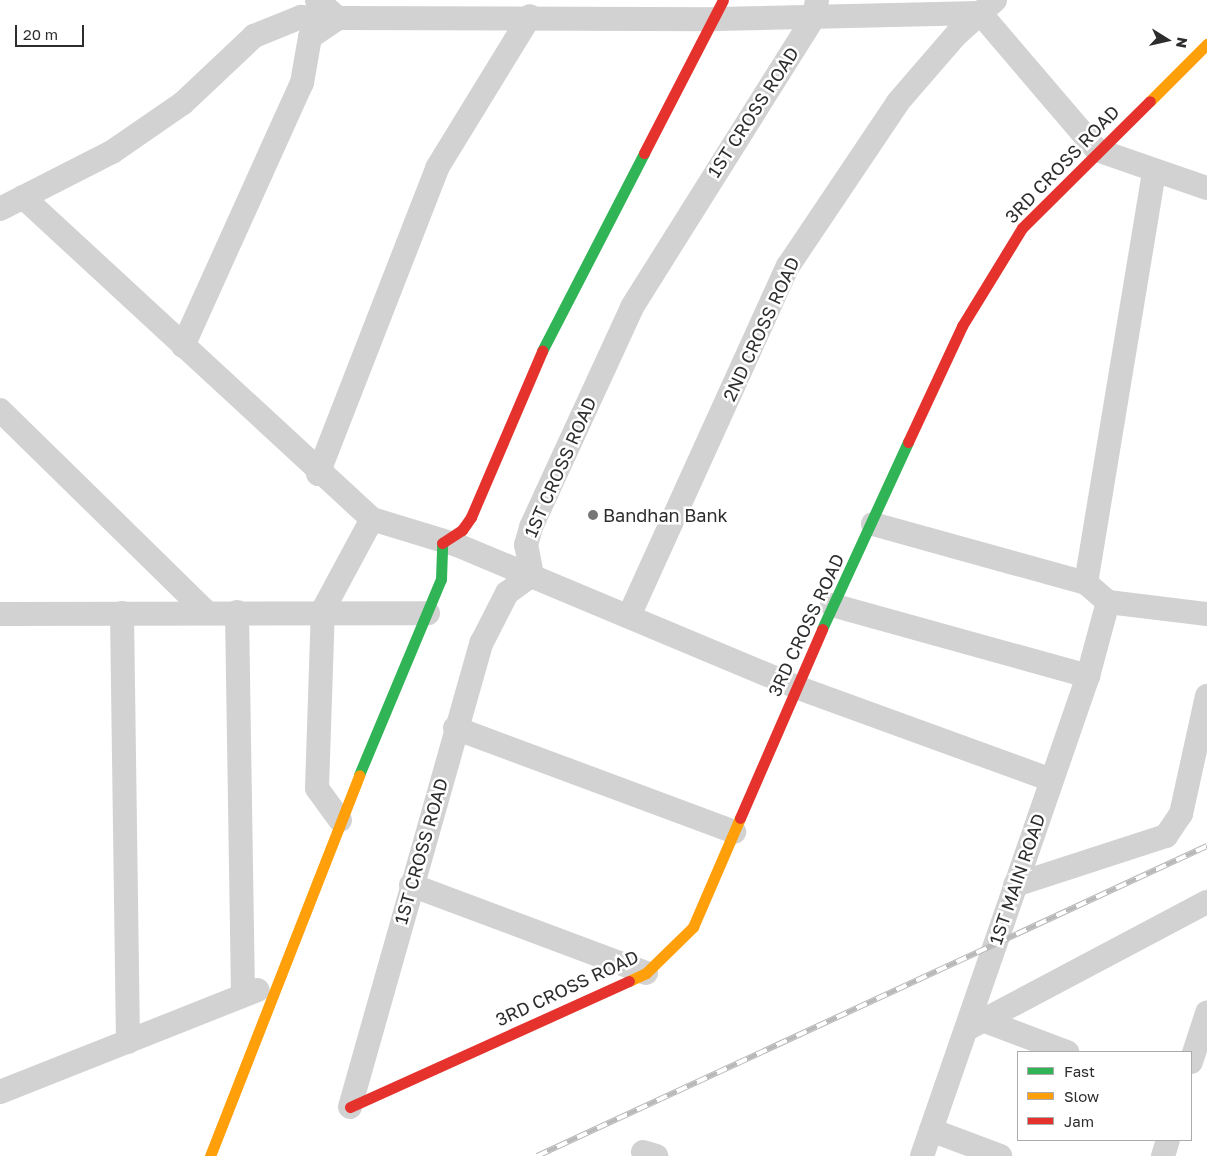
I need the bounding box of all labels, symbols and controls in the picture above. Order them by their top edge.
scale bar [18,15,86,47]
north arrow [1142,15,1192,65]
text: 20 m [23,25,58,43]
text: N [1173,36,1192,49]
street label: 1ST CROSS ROAD [703,43,803,181]
street label: 3RD CROSS ROAD [1000,101,1124,227]
street label: 2ND CROSS ROAD [718,254,804,404]
street label: 1ST CROSS ROAD [519,394,601,540]
place label: Bandhan Bank [603,504,728,526]
marker: Bandhan Bank [587,509,599,521]
street label: 3RD CROSS ROAD [763,550,849,700]
street label: 1ST CROSS ROAD [390,775,452,927]
street label: 1ST MAIN ROAD [984,811,1050,947]
street label: 3RD CROSS ROAD [492,945,642,1031]
legend [1017,1051,1192,1141]
text: Fast [1064,1062,1095,1080]
text: Slow [1064,1087,1099,1105]
text: Jam [1064,1112,1094,1130]

